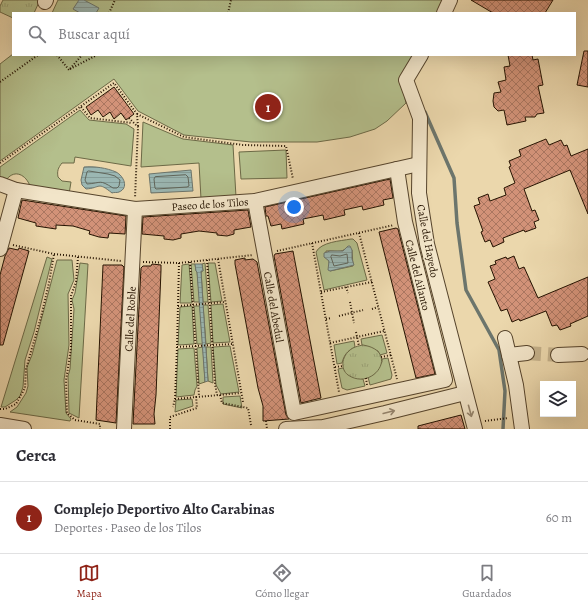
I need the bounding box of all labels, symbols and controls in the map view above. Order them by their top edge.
search box [12,12,576,56]
icon: search [26,23,48,45]
text: Buscar aquí [58,24,130,44]
pin: 1 [255,92,281,122]
street label: Paseo de los Tilos [171,194,249,215]
your location [284,197,304,217]
street label: Calle del Hayedo [413,203,442,279]
street label: Calle del Ailanto [401,238,434,313]
street label: Calle del Abedul [260,271,287,344]
street label: Calle del Roble [121,286,140,352]
map controls [540,381,576,417]
button: layers [540,381,576,417]
one-way arrow [467,404,474,417]
one-way arrow [382,408,395,416]
text: Cerca [16,444,56,467]
text: Complejo Deportivo Alto Carabinas [54,499,275,519]
text: 1 [27,509,31,526]
text: 60 m [546,509,572,526]
text: Deportes · Paseo de los Tilos [54,519,201,536]
tab: Mapa [77,562,102,601]
tab: Cómo llegar [255,562,309,601]
tab: Guardados [462,562,511,601]

